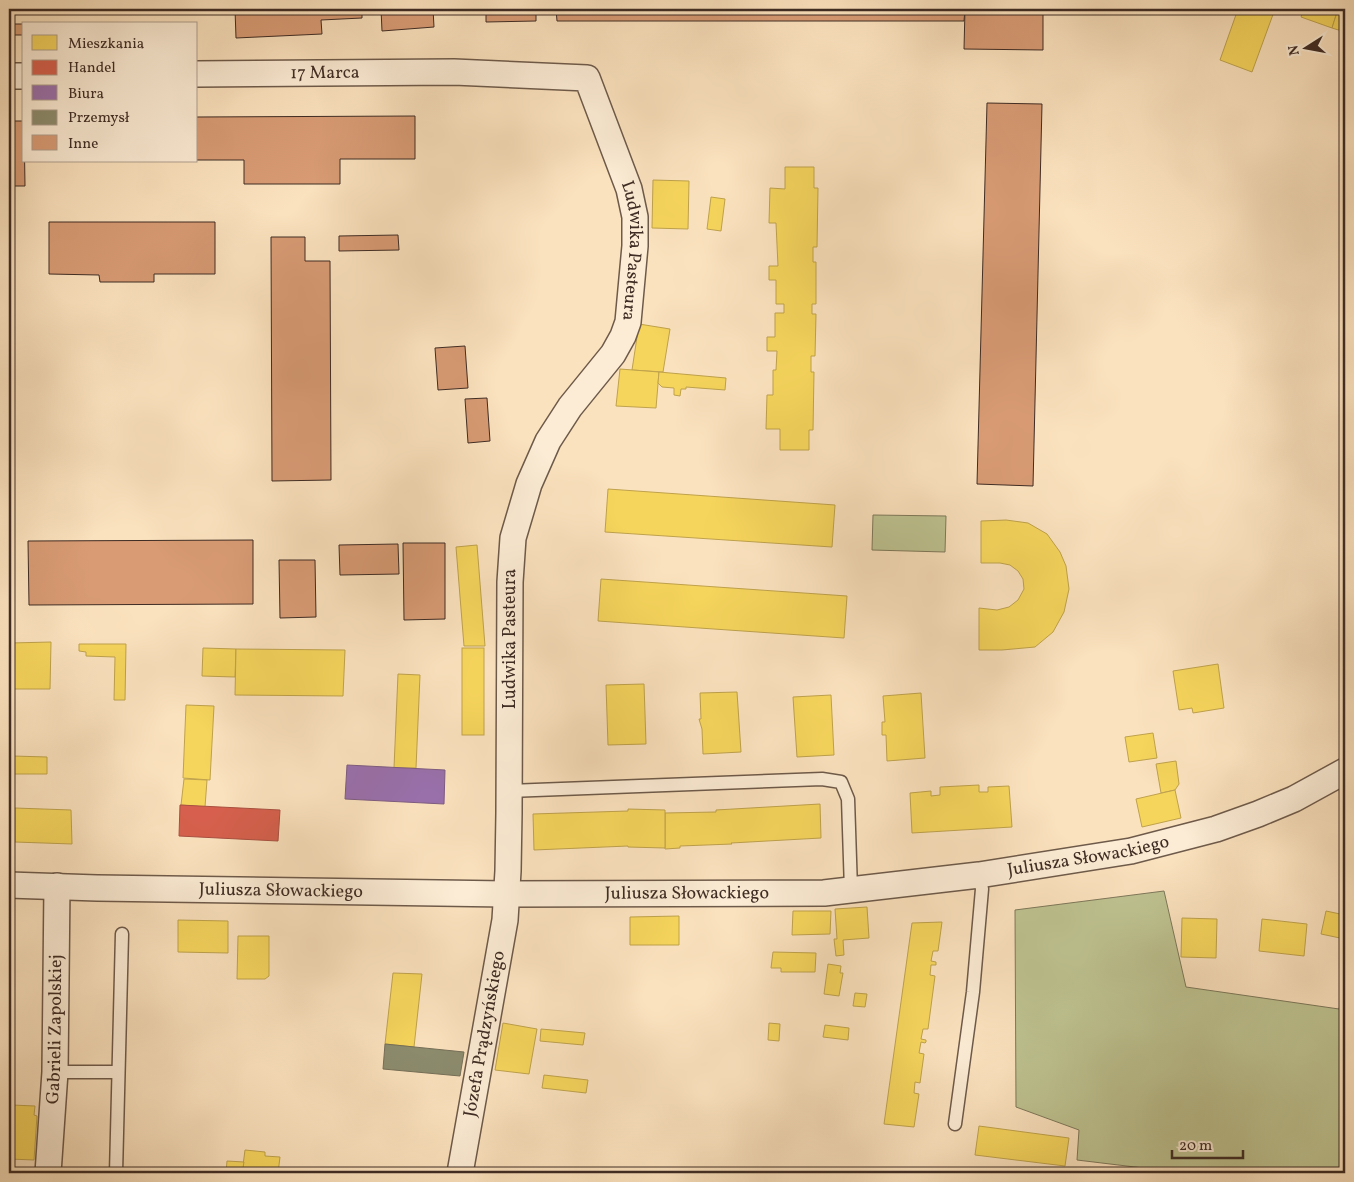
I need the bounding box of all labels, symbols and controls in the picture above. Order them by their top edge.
legend [22,22,198,162]
north arrow [1282,22,1332,72]
text: Mieszkania [68,34,144,55]
text: N [1284,43,1305,57]
text: Handel [68,58,116,79]
street label: 17 Marca [290,60,360,86]
text: Biura [68,84,104,105]
text: Przemysł [68,108,130,129]
text: Inne [68,134,98,155]
street label: Ludwika Pasteura [614,177,648,322]
street label: Ludwika Pasteura [498,569,523,709]
street label: Juliusza Słowackiego [1005,829,1172,883]
street label: Juliusza Słowackiego [199,877,363,904]
street label: Juliusza Słowackiego [605,881,769,906]
street label: Józefa Prądzyńskiego [458,949,512,1119]
street label: Gabrieli Zapolskiej [40,954,69,1105]
scale bar [1172,1127,1243,1159]
text: 20 m [1179,1136,1212,1157]

